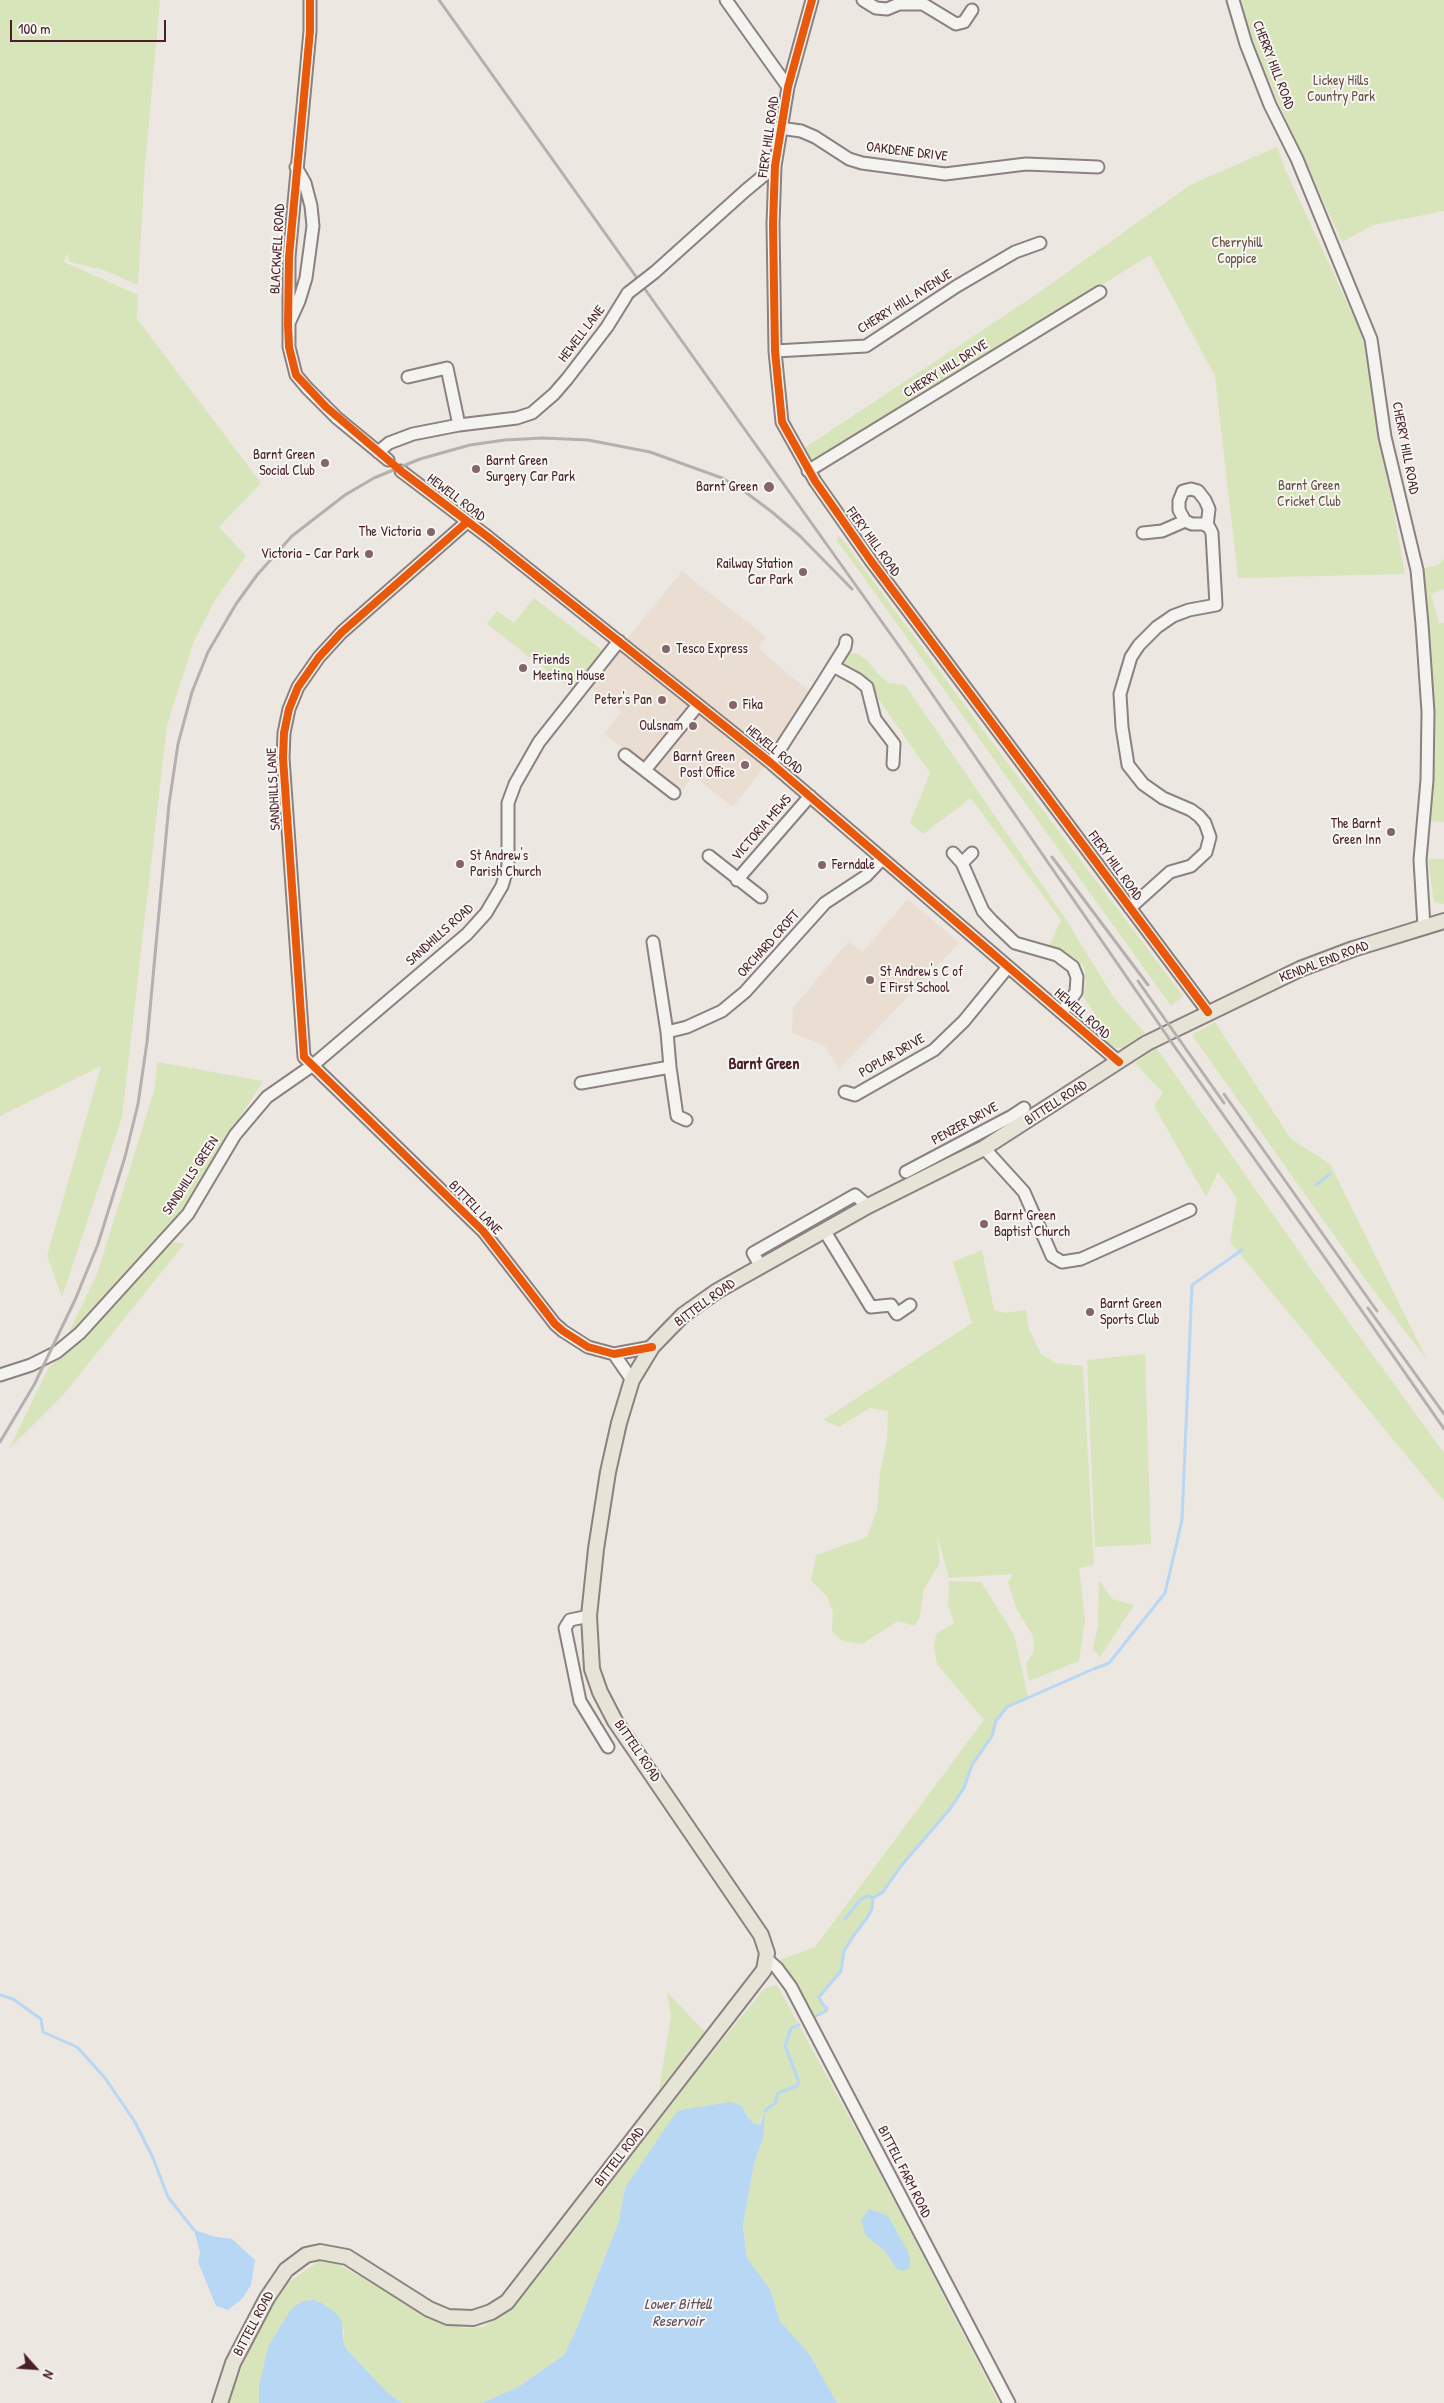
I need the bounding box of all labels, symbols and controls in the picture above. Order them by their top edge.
scale bar [12,10,169,42]
text: 100 m [18,18,51,39]
street label: CHERRY HILL ROAD [1248,18,1298,112]
park label: Lickey Hills Country Park [1307,73,1375,105]
street label: FIERY HILL ROAD [755,95,783,179]
street label: OAKDENE DRIVE [865,139,949,165]
street label: BLACKWELL ROAD [267,204,289,294]
park label: Cherryhill Coppice [1212,235,1262,268]
street label: CHERRY HILL AVENUE [855,266,955,338]
street label: HEWELL LANE [555,302,609,366]
street label: CHERRY HILL DRIVE [901,336,991,402]
street label: CHERRY HILL ROAD [1388,400,1422,496]
place label: Barnt Green Social Club [253,447,315,480]
place label: Barnt Green Surgery Car Park [486,453,575,486]
marker: Barnt Green Social Club [319,457,331,469]
marker: Barnt Green Surgery Car Park [470,463,482,475]
street label: HEWELL ROAD [423,471,489,525]
park label: Barnt Green Cricket Club [1277,478,1341,511]
place label: Barnt Green [696,479,758,495]
marker: Barnt Green [762,480,776,494]
street label: FIERY HILL ROAD [842,504,904,580]
place label: The Victoria [359,524,421,540]
marker: The Victoria [425,526,437,538]
place label: Victoria - Car Park [261,546,359,562]
marker: Victoria - Car Park [363,548,375,560]
place label: Railway Station Car Park [717,556,793,588]
marker: Railway Station Car Park [797,566,809,578]
place label: Tesco Express [676,641,748,657]
marker: Tesco Express [660,643,672,655]
place label: Friends Meeting House [533,652,605,684]
marker: Friends Meeting House [517,662,529,674]
place label: Peter's Pan [594,692,652,708]
marker: Peter's Pan [656,694,668,706]
place label: Fika [743,697,763,713]
marker: Fika [727,699,739,711]
place label: Oulsnam [639,718,683,734]
marker: Oulsnam [687,720,699,732]
street label: HEWELL ROAD [742,722,806,778]
street label: SANDHILLS LANE [263,747,285,831]
place label: Barnt Green Post Office [673,749,735,782]
marker: Barnt Green Post Office [739,759,751,771]
street label: VICTORIA MEWS [729,791,795,865]
place label: The Barnt Green Inn [1331,816,1381,849]
marker: The Barnt Green Inn [1385,826,1397,838]
street label: FIERY HILL ROAD [1084,828,1146,904]
place label: St Andrew's Parish Church [470,848,541,880]
place label: Ferndale [832,857,875,873]
marker: St Andrew's Parish Church [454,858,466,870]
marker: Ferndale [816,859,828,871]
street label: SANDHILLS ROAD [403,900,477,970]
street label: ORCHARD CROFT [734,907,804,981]
street label: KENDAL END ROAD [1277,937,1371,987]
place label: St Andrew's C of E First School [880,964,963,996]
marker: St Andrew's C of E First School [864,974,876,986]
street label: HEWELL ROAD [1051,985,1113,1043]
street label: POPLAR DRIVE [856,1030,928,1082]
district label: Barnt Green [729,1055,799,1075]
street label: BITTELL ROAD [1022,1077,1090,1129]
street label: PENZER DRIVE [929,1099,1001,1149]
street label: SANDHILLS GREEN [159,1134,223,1218]
street label: BITTELL LANE [445,1177,505,1239]
place label: Barnt Green Baptist Church [994,1208,1070,1240]
marker: Barnt Green Baptist Church [978,1218,990,1230]
street label: BITTELL ROAD [671,1275,739,1331]
place label: Barnt Green Sports Club [1100,1296,1162,1328]
marker: Barnt Green Sports Club [1084,1306,1096,1318]
street label: BITTELL ROAD [610,1717,664,1785]
street label: BITTELL FARM ROAD [874,2123,934,2221]
street label: BITTELL ROAD [592,2124,648,2190]
street label: BITTELL ROAD [230,2289,278,2359]
water label: Lower Bittell Reservoir [644,2296,712,2331]
north arrow [10,2343,60,2393]
text: N [39,2367,59,2382]

